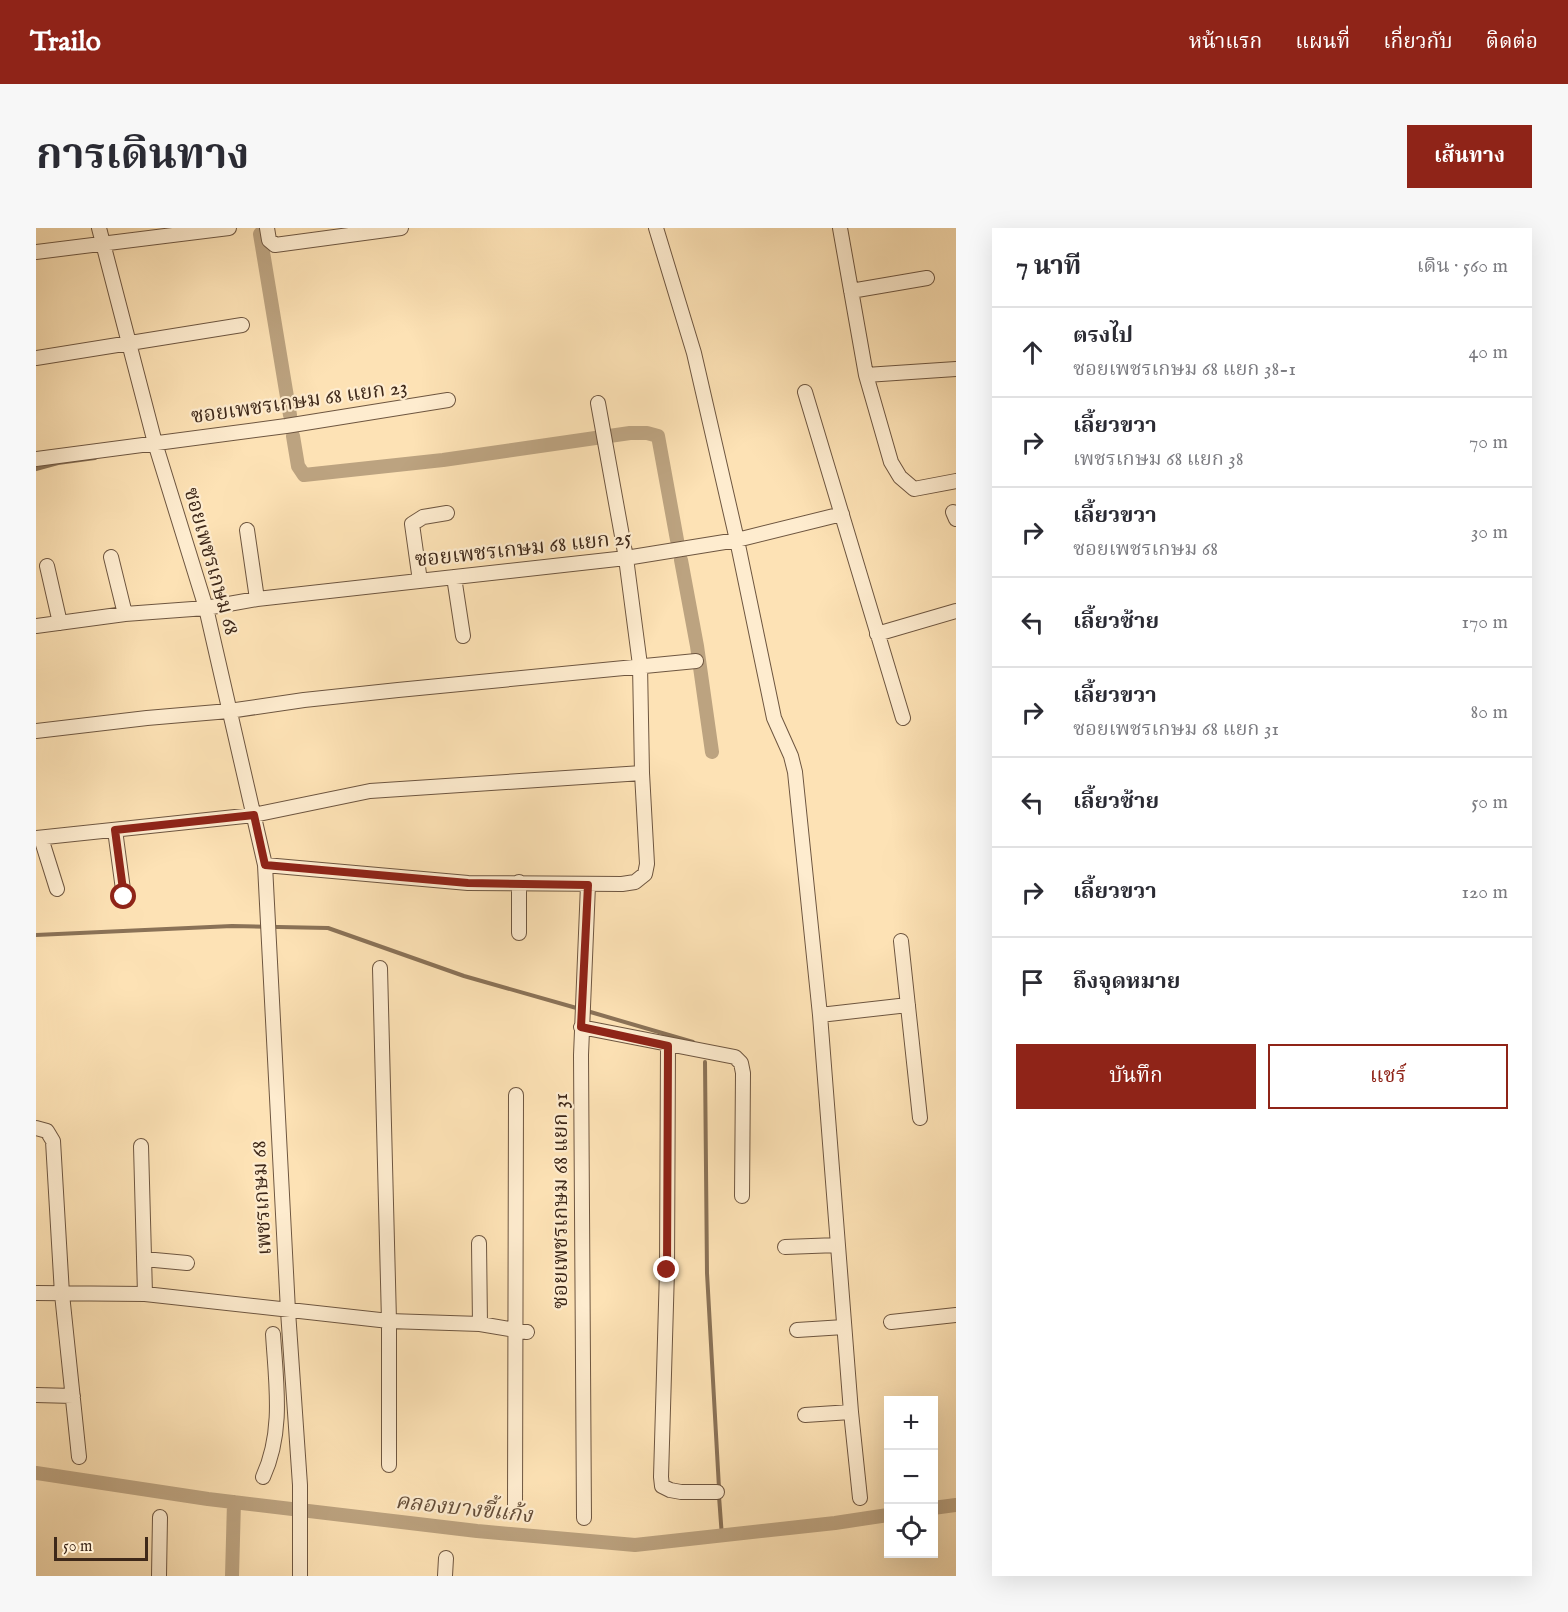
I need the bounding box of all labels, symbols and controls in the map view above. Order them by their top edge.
text: Trailo [30,25,101,60]
text: หน้าแรก [1189,29,1262,56]
text: แผนที่ [1295,29,1350,56]
text: เกี่ยวกับ [1383,29,1453,56]
text: ติดต่อ [1486,29,1538,56]
button: เส้นทาง [1407,125,1532,188]
text: การเดินทาง [36,130,249,183]
text: 7 นาที [1016,250,1081,283]
text: เดิน · 560 m [1417,254,1508,279]
text: ตรงไป [1073,322,1133,350]
icon: ahead [1016,336,1049,369]
text: 40 m [1469,340,1508,365]
text: ซอยเพชรเกษม 68 แยก 38-1 [1073,357,1296,382]
street label: ซอยเพชรเกษม 68 แยก 23 [189,374,409,431]
text: เลี้ยวขวา [1073,412,1157,440]
icon: right [1016,426,1049,459]
text: 70 m [1469,430,1508,455]
text: เพชรเกษม 68 แยก 38 [1073,447,1244,472]
street label: ซอยเพชรเกษม 68 [177,484,245,638]
text: เลี้ยวขวา [1073,502,1157,530]
icon: right [1016,516,1049,549]
text: 30 m [1471,520,1508,545]
street label: ซอยเพชรเกษม 68 แยก 25 [413,525,633,574]
text: ซอยเพชรเกษม 68 [1073,537,1218,562]
icon: left [1016,606,1049,639]
text: เลี้ยวซ้าย [1073,608,1159,636]
text: 170 m [1462,610,1508,635]
text: เลี้ยวขวา [1073,682,1157,710]
icon: right [1016,696,1049,729]
text: 80 m [1471,700,1508,725]
text: ซอยเพชรเกษม 68 แยก 31 [1073,717,1279,742]
icon: left [1016,786,1049,819]
text: เลี้ยวซ้าย [1073,788,1159,816]
text: 50 m [1471,790,1508,815]
icon: right [1016,876,1049,909]
text: เลี้ยวขวา [1073,878,1157,906]
text: 120 m [1462,880,1508,905]
route start [110,883,136,909]
icon: arrive [1016,966,1049,999]
text: ถึงจุดหมาย [1073,968,1180,996]
button: บันทึก [1016,1044,1256,1109]
button: แชร์ [1268,1044,1508,1109]
street label: ซอยเพชรเกษม 68 แยก 31 [548,1093,575,1309]
street label: เพชรเกษม 68 [246,1140,279,1256]
route end [653,1256,679,1282]
map controls [884,1396,938,1558]
button: + [884,1396,938,1450]
button: − [884,1450,938,1504]
water label: คลองบางขี้แก้ง [394,1484,535,1530]
button: locate [884,1504,938,1558]
scale bar [54,1534,148,1562]
text: 50 m [63,1537,92,1557]

